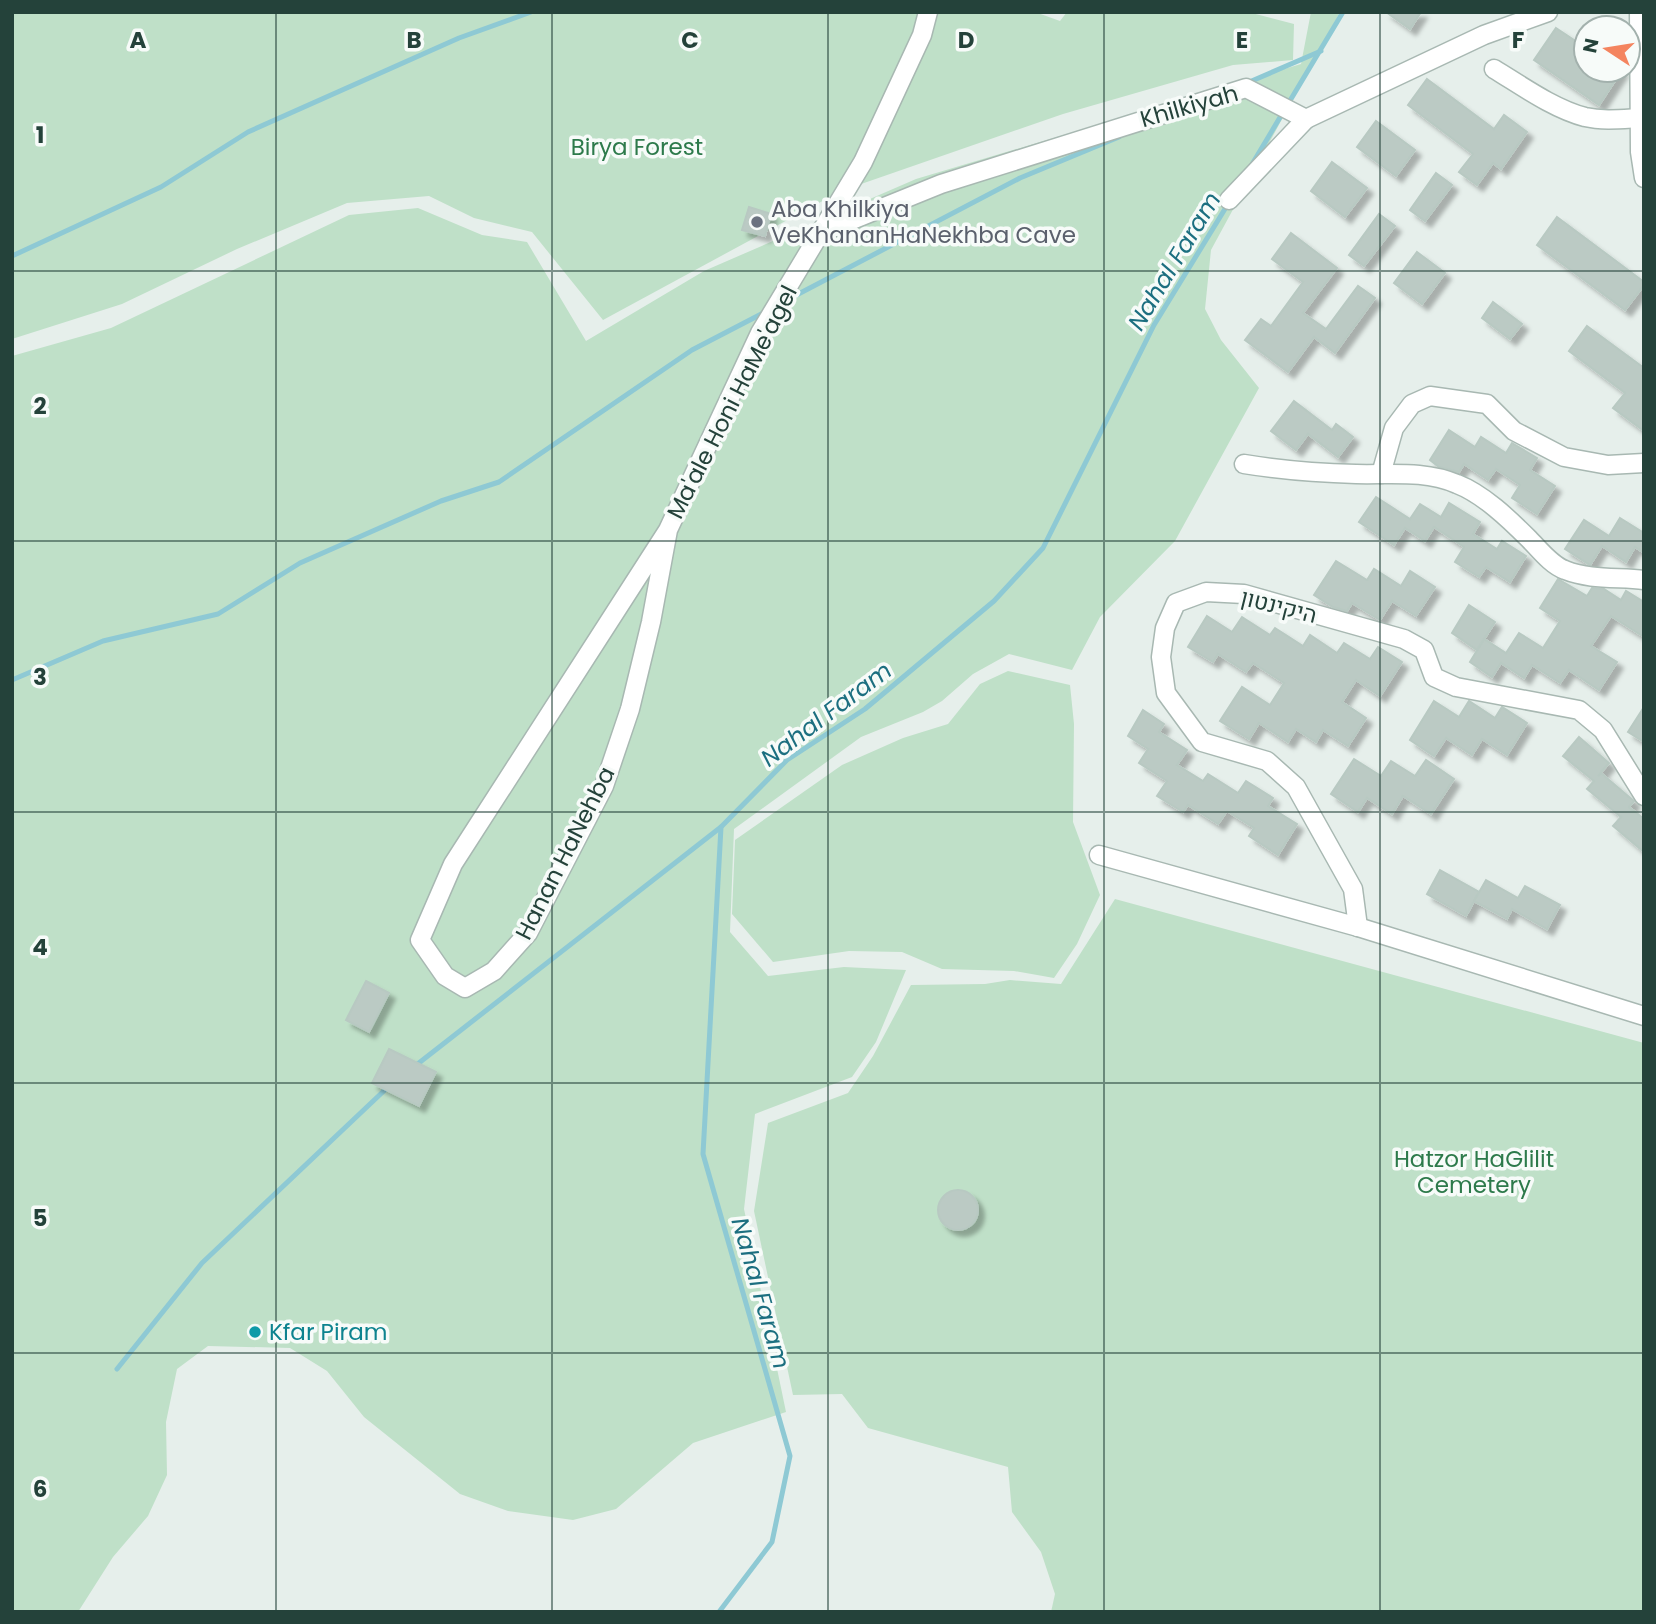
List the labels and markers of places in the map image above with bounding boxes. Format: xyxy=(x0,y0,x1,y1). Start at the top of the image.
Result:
place label: Aba Khilkiya VeKhananHaNekhba Cave xyxy=(771,193,1076,251)
marker: Aba Khilkiya VeKhananHaNekhba Cave xyxy=(749,214,765,230)
place label: Kfar Piram xyxy=(269,1316,387,1348)
marker: Kfar Piram xyxy=(247,1324,263,1340)

